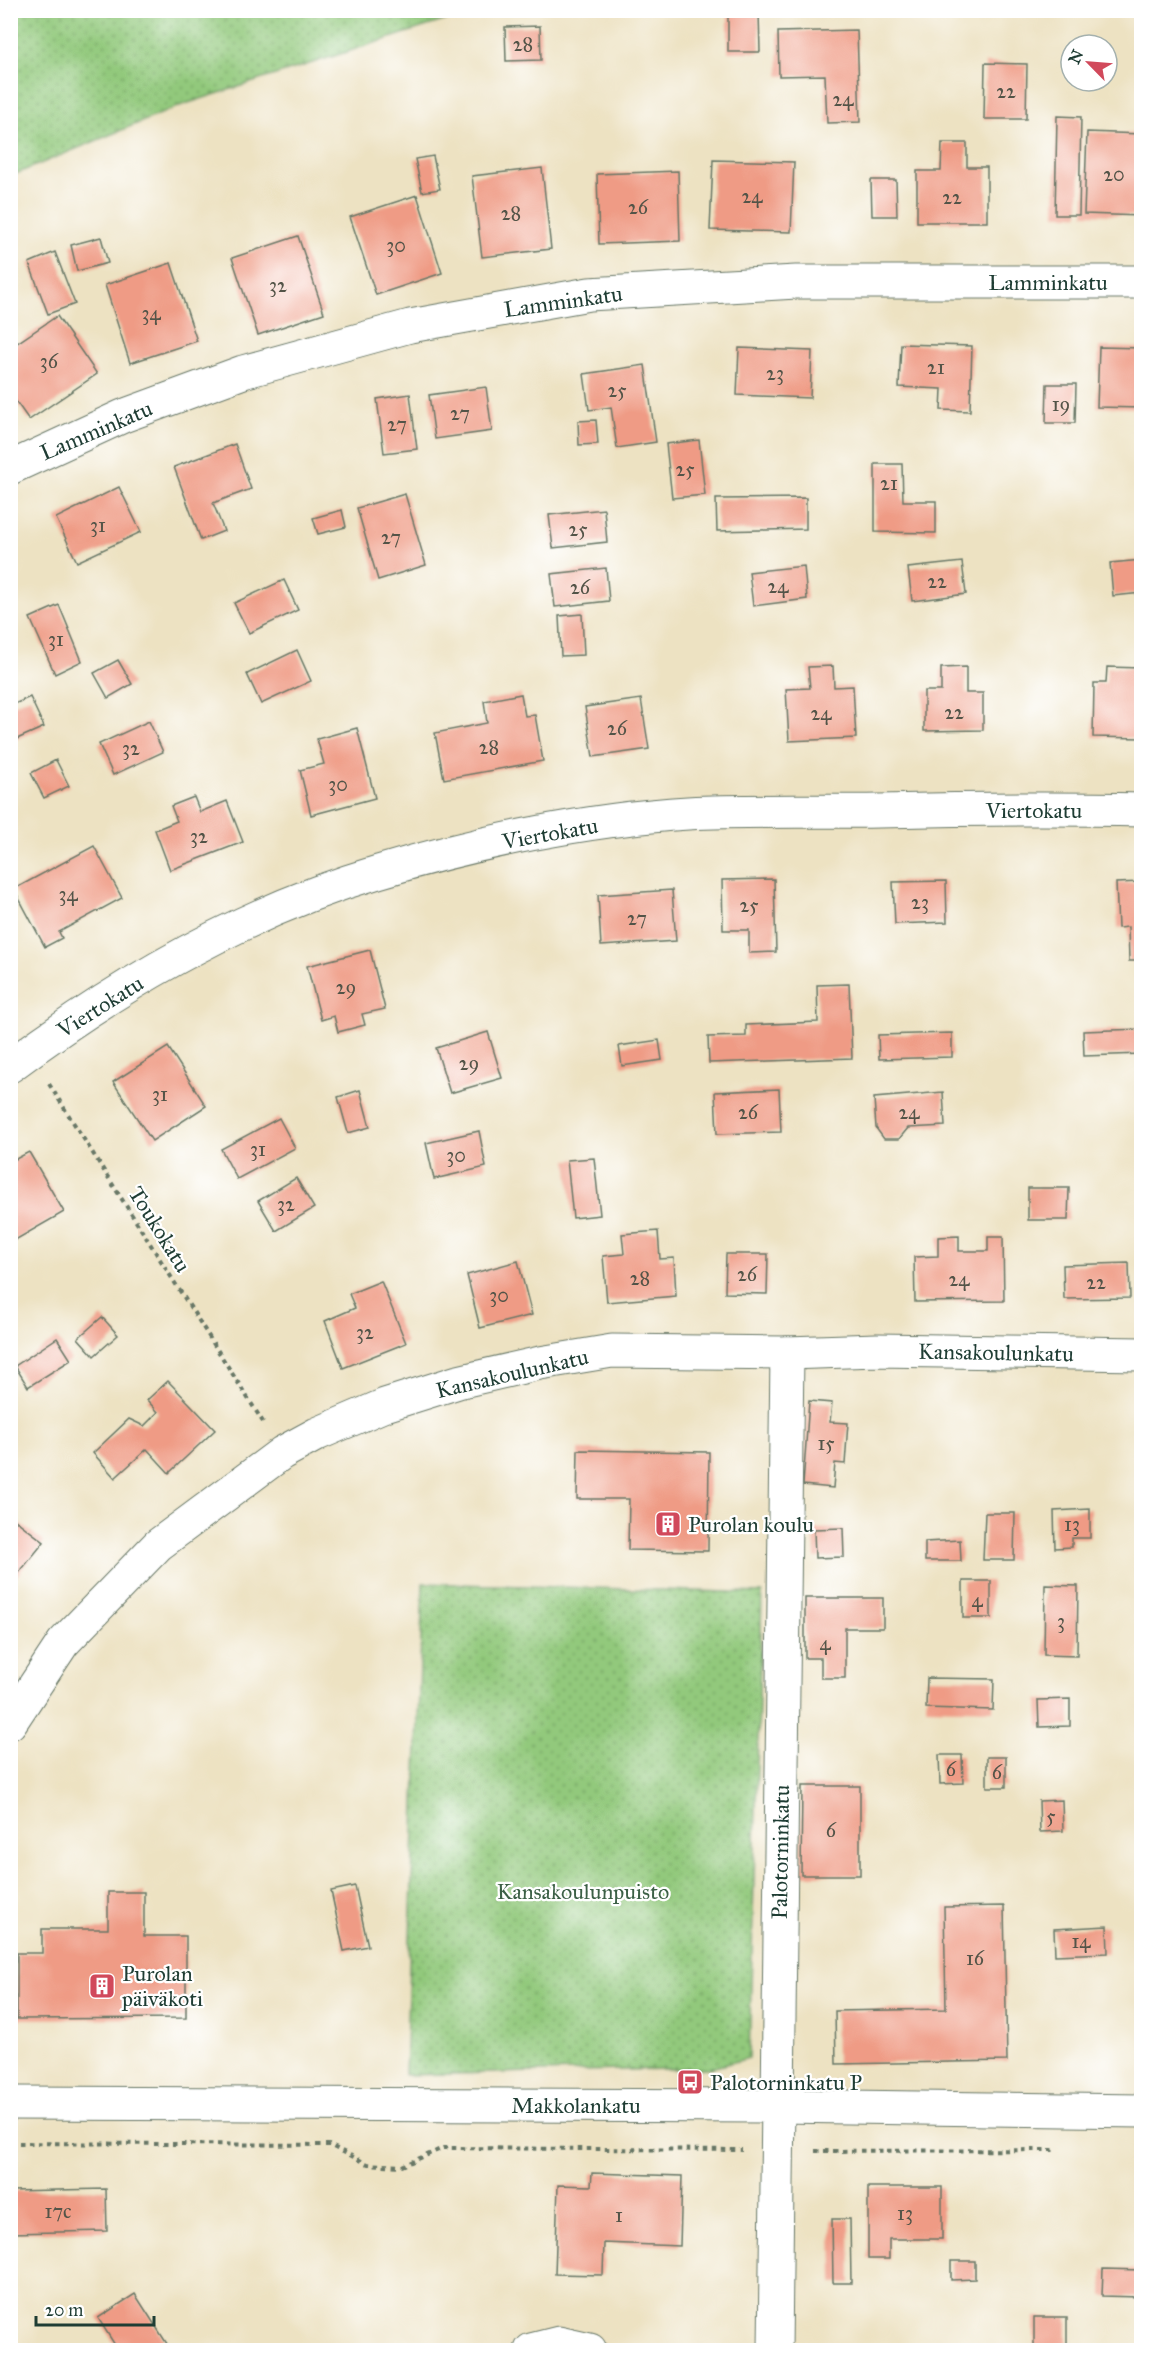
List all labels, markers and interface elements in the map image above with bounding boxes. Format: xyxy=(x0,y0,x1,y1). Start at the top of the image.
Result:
house number: 28 xyxy=(513,32,533,56)
north arrow xyxy=(1059,33,1119,93)
text: N xyxy=(1064,46,1088,67)
house number: 22 xyxy=(996,79,1016,103)
house number: 24 xyxy=(832,87,854,111)
house number: 20 xyxy=(1103,162,1125,186)
house number: 24 xyxy=(741,184,763,208)
house number: 22 xyxy=(942,185,962,209)
house number: 26 xyxy=(628,195,649,219)
house number: 28 xyxy=(501,201,521,225)
house number: 30 xyxy=(386,233,406,257)
street label: Lamminkatu xyxy=(988,269,1108,296)
house number: 32 xyxy=(269,273,287,297)
street label: Lamminkatu xyxy=(502,280,624,323)
house number: 34 xyxy=(141,301,161,325)
house number: 36 xyxy=(40,349,59,373)
house number: 21 xyxy=(927,355,945,379)
house number: 23 xyxy=(766,361,784,385)
house number: 25 xyxy=(607,378,627,402)
house number: 19 xyxy=(1052,392,1070,416)
street label: Lamminkatu xyxy=(36,395,157,466)
house number: 27 xyxy=(450,401,470,425)
house number: 27 xyxy=(387,412,407,436)
house number: 25 xyxy=(675,457,695,481)
house number: 21 xyxy=(880,471,898,495)
house number: 31 xyxy=(90,513,106,537)
house number: 25 xyxy=(568,517,588,541)
house number: 27 xyxy=(381,525,401,549)
house number: 22 xyxy=(927,569,947,593)
house number: 24 xyxy=(767,574,789,598)
house number: 26 xyxy=(570,575,591,599)
house number: 31 xyxy=(48,627,64,651)
house number: 22 xyxy=(944,700,964,724)
house number: 24 xyxy=(810,701,832,725)
house number: 26 xyxy=(607,716,628,740)
house number: 28 xyxy=(479,735,499,759)
house number: 32 xyxy=(122,736,140,760)
house number: 30 xyxy=(328,772,348,796)
street label: Viertokatu xyxy=(985,797,1083,824)
street label: Viertokatu xyxy=(499,812,600,855)
house number: 32 xyxy=(190,824,208,848)
house number: 34 xyxy=(58,882,78,906)
house number: 23 xyxy=(911,890,929,914)
house number: 25 xyxy=(739,893,759,917)
house number: 27 xyxy=(627,906,647,930)
street label: Viertokatu xyxy=(51,969,149,1044)
house number: 29 xyxy=(336,975,356,999)
house number: 29 xyxy=(459,1051,479,1075)
house number: 31 xyxy=(152,1082,168,1106)
house number: 26 xyxy=(738,1100,759,1124)
house number: 24 xyxy=(898,1100,920,1124)
house number: 31 xyxy=(250,1137,266,1161)
house number: 30 xyxy=(446,1143,466,1167)
street label: Toukokatu xyxy=(123,1181,197,1278)
house number: 32 xyxy=(277,1192,295,1216)
house number: 26 xyxy=(737,1262,758,1286)
house number: 28 xyxy=(630,1266,650,1290)
house number: 24 xyxy=(948,1267,970,1291)
house number: 22 xyxy=(1086,1270,1106,1294)
house number: 30 xyxy=(489,1283,509,1307)
house number: 32 xyxy=(356,1320,374,1344)
street label: Kansakoulunkatu xyxy=(918,1338,1074,1367)
street label: Kansakoulunkatu xyxy=(433,1343,591,1404)
house number: 15 xyxy=(817,1431,835,1455)
building icon: Purolan koulu xyxy=(653,1509,683,1539)
place label: Purolan koulu xyxy=(688,1511,814,1538)
house number: 13 xyxy=(1064,1512,1080,1536)
house number: 4 xyxy=(971,1588,983,1612)
house number: 3 xyxy=(1057,1609,1065,1633)
house number: 4 xyxy=(819,1631,831,1655)
house number: 6 xyxy=(946,1757,957,1781)
house number: 6 xyxy=(992,1760,1003,1784)
street label: Palotorninkatu xyxy=(766,1784,795,1920)
house number: 5 xyxy=(1046,1804,1056,1828)
house number: 6 xyxy=(826,1818,837,1842)
park label: Kansakoulunpuisto xyxy=(497,1878,669,1905)
house number: 14 xyxy=(1071,1929,1091,1953)
house number: 16 xyxy=(966,1946,985,1970)
place label: Purolan päiväkoti xyxy=(121,1960,203,2012)
building icon: Purolan päiväkoti xyxy=(87,1971,117,2001)
bus stop icon: Palotorninkatu P xyxy=(675,2067,705,2097)
place label: Palotorninkatu P xyxy=(710,2069,862,2096)
street label: Makkolankatu xyxy=(511,2092,641,2119)
house number: 17c xyxy=(44,2199,72,2223)
house number: 13 xyxy=(897,2201,913,2225)
house number: 1 xyxy=(615,2203,623,2227)
scale bar xyxy=(36,2289,154,2327)
text: 20 m xyxy=(45,2299,83,2321)

